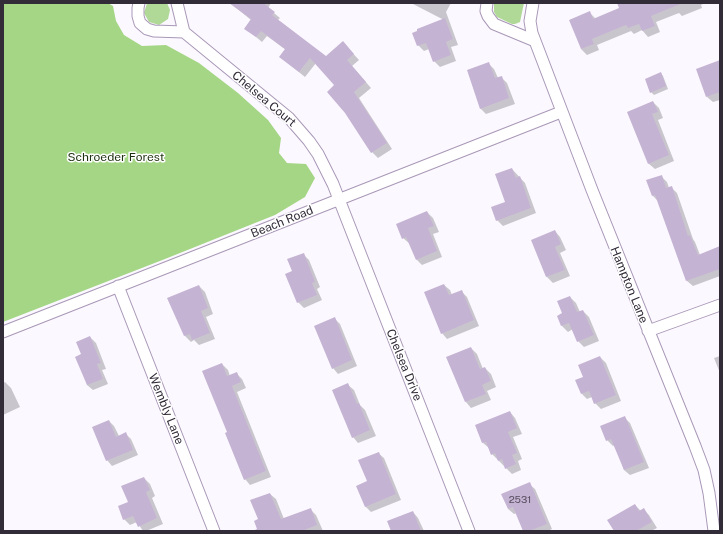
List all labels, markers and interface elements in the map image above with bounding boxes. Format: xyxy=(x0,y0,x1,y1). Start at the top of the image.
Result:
street label: Chelsea Court xyxy=(229,68,299,130)
park label: Schroeder Forest xyxy=(68,150,164,164)
street label: Beach Road xyxy=(249,203,315,241)
street label: Hampton Lane xyxy=(607,245,651,325)
street label: Chelsea Drive xyxy=(383,327,425,403)
street label: Wembly Lane xyxy=(145,372,187,446)
house number: 2531 xyxy=(509,494,531,506)

